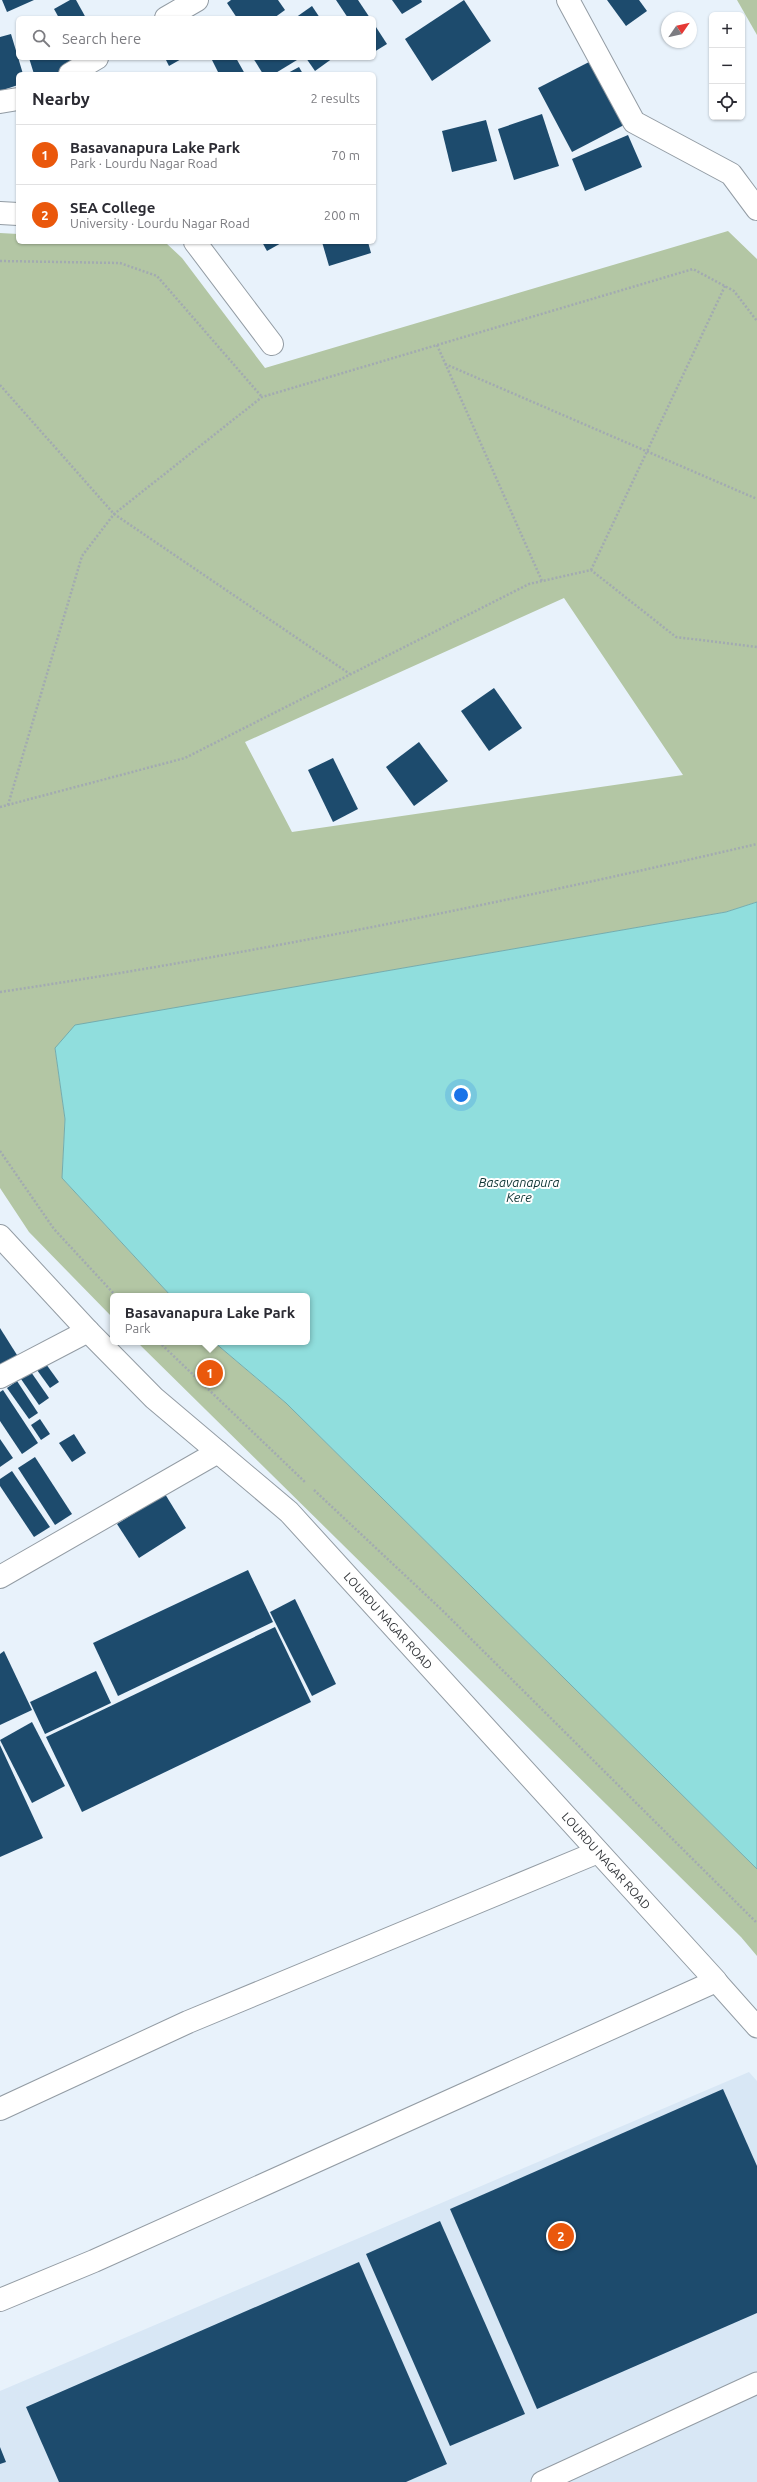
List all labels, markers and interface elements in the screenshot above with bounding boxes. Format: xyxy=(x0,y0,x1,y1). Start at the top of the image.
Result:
north arrow xyxy=(661,12,697,48)
map controls xyxy=(709,12,745,120)
button: + xyxy=(709,12,745,48)
search box xyxy=(16,16,376,60)
icon: search xyxy=(30,27,52,49)
text: Search here xyxy=(62,30,141,47)
button: − xyxy=(709,48,745,84)
button: locate xyxy=(709,84,745,120)
text: Nearby xyxy=(32,89,90,108)
text: 2 results xyxy=(310,91,360,105)
text: Basavanapura Lake Park xyxy=(70,139,240,156)
text: 1 xyxy=(41,148,49,162)
text: 70 m xyxy=(331,148,360,162)
text: Park · Lourdu Nagar Road xyxy=(70,156,218,170)
text: SEA College xyxy=(70,199,155,216)
text: 2 xyxy=(41,208,49,222)
text: 200 m xyxy=(324,208,360,222)
text: University · Lourdu Nagar Road xyxy=(70,216,250,230)
your location xyxy=(451,1085,471,1105)
water label: Basavanapura Kere xyxy=(479,1175,559,1204)
popup xyxy=(110,1293,310,1345)
text: Basavanapura Lake Park xyxy=(125,1304,295,1321)
text: Park xyxy=(125,1321,151,1335)
pin: 1 xyxy=(197,1358,223,1388)
street label: LOURDU NAGAR ROAD xyxy=(342,1570,435,1672)
street label: LOURDU NAGAR ROAD xyxy=(560,1810,653,1912)
pin: 2 xyxy=(548,2221,574,2251)

